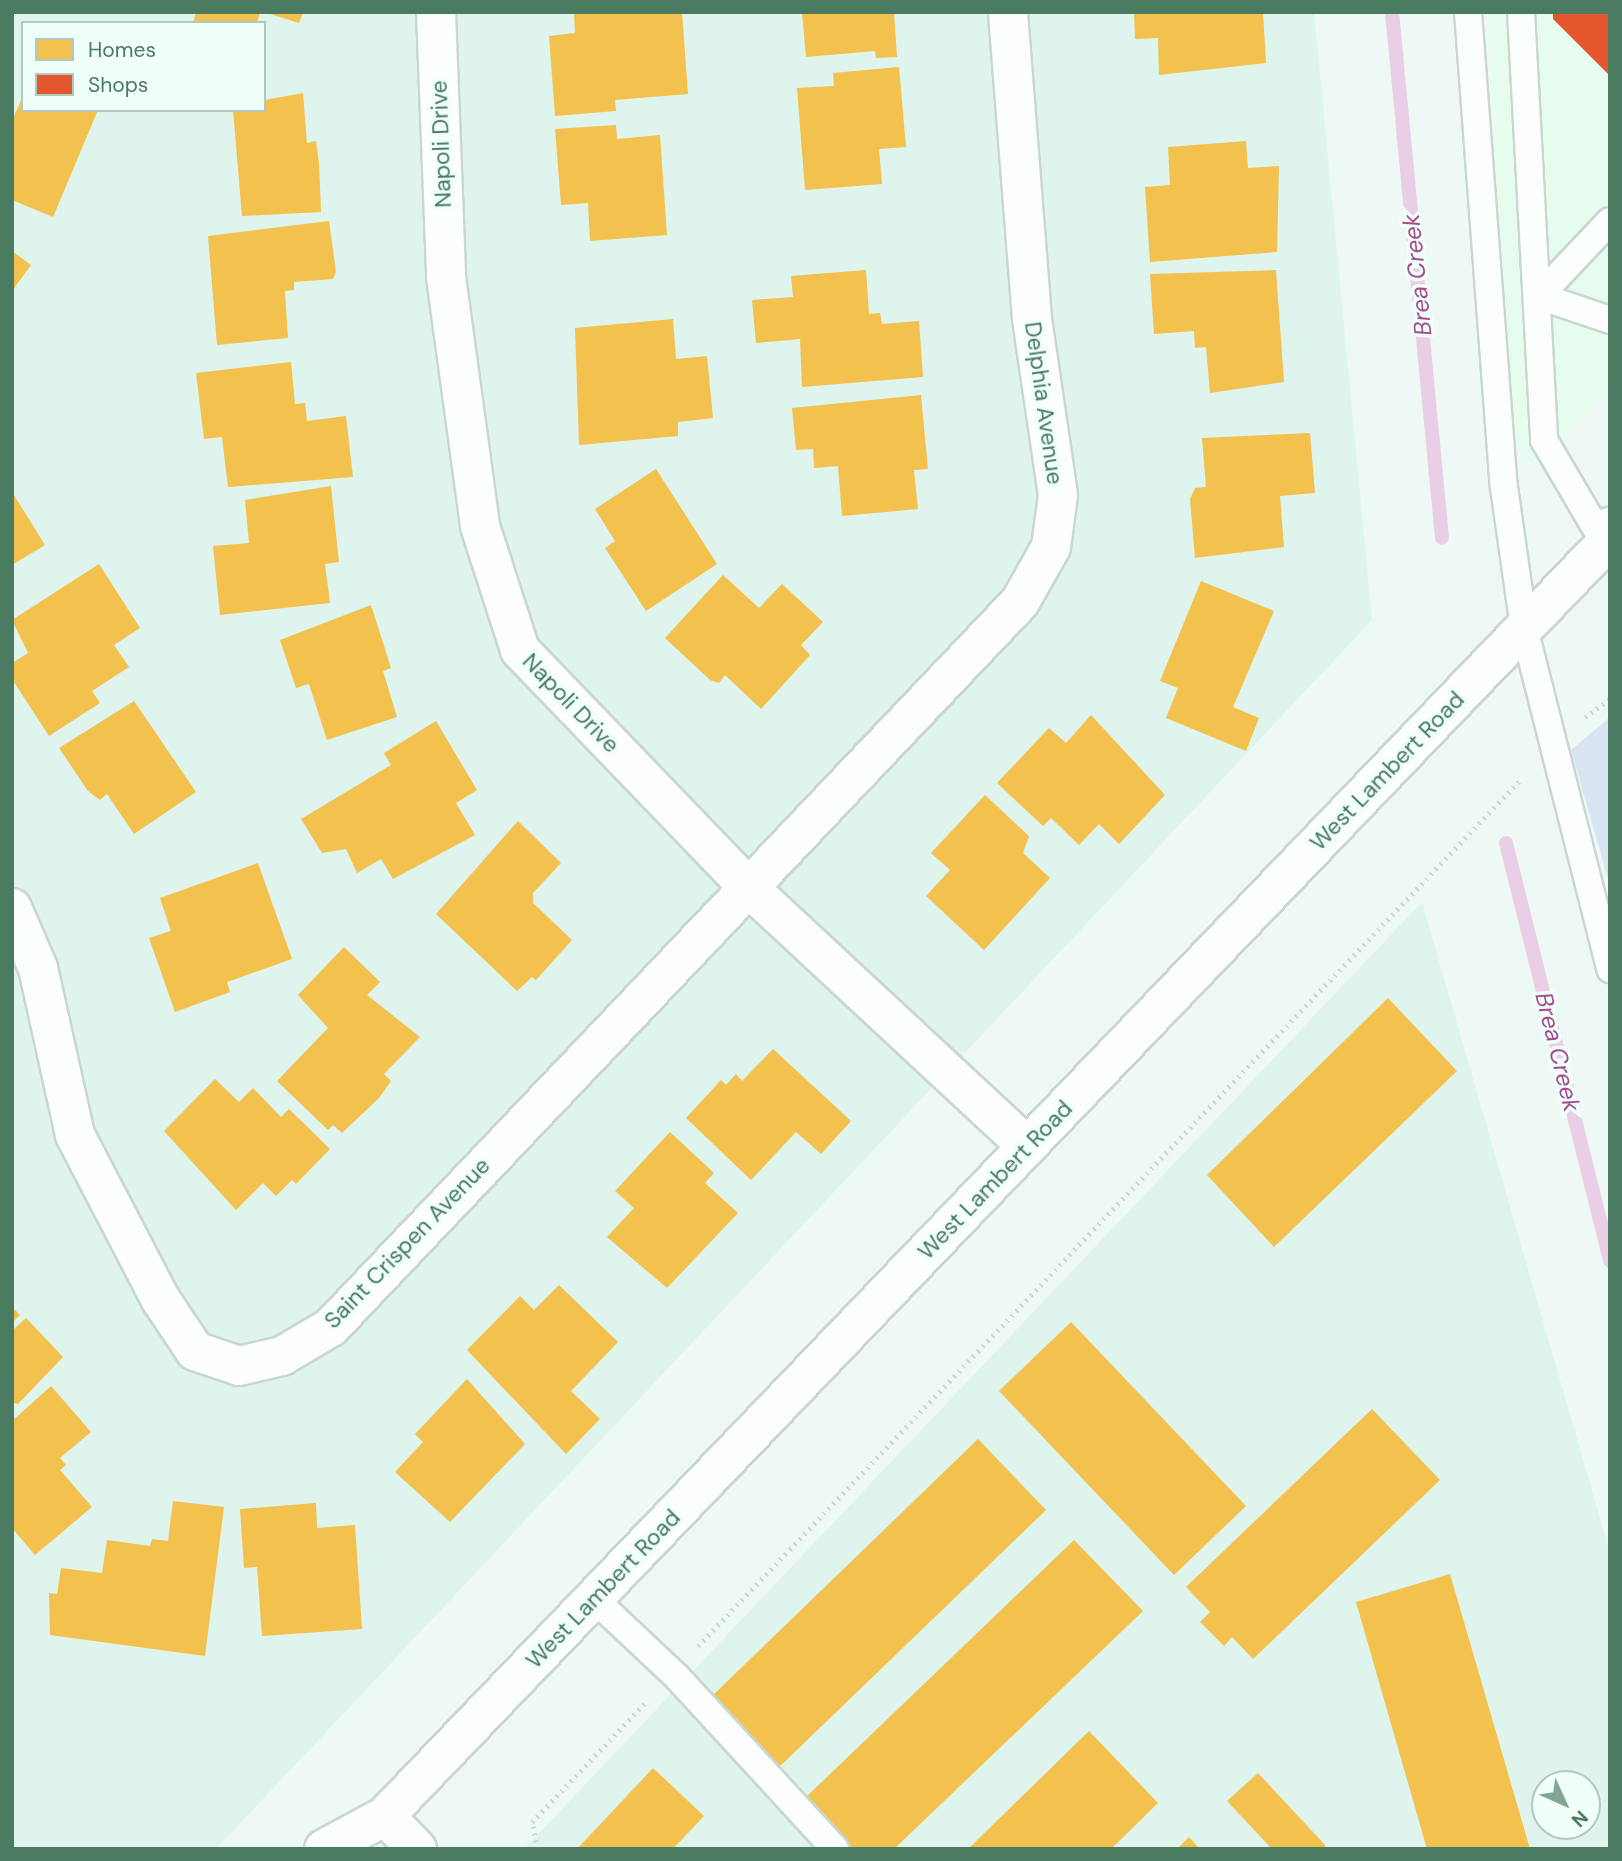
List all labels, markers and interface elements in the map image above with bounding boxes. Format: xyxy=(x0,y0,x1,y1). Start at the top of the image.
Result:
legend xyxy=(21,21,266,112)
text: Homes xyxy=(88,36,156,64)
text: Shops xyxy=(88,71,148,99)
street label: Napoli Drive xyxy=(425,80,457,208)
water label: Brea Creek xyxy=(1396,213,1438,337)
street label: Delphia Avenue xyxy=(1019,320,1069,486)
street label: Napoli Drive xyxy=(517,647,625,759)
street label: West Lambert Road xyxy=(1304,686,1470,856)
water label: Brea Creek xyxy=(1529,989,1587,1115)
street label: West Lambert Road xyxy=(912,1095,1078,1265)
street label: Saint Crispen Avenue xyxy=(318,1152,496,1334)
street label: West Lambert Road xyxy=(520,1504,686,1674)
north arrow xyxy=(1531,1770,1601,1840)
text: N xyxy=(1566,1805,1594,1833)

